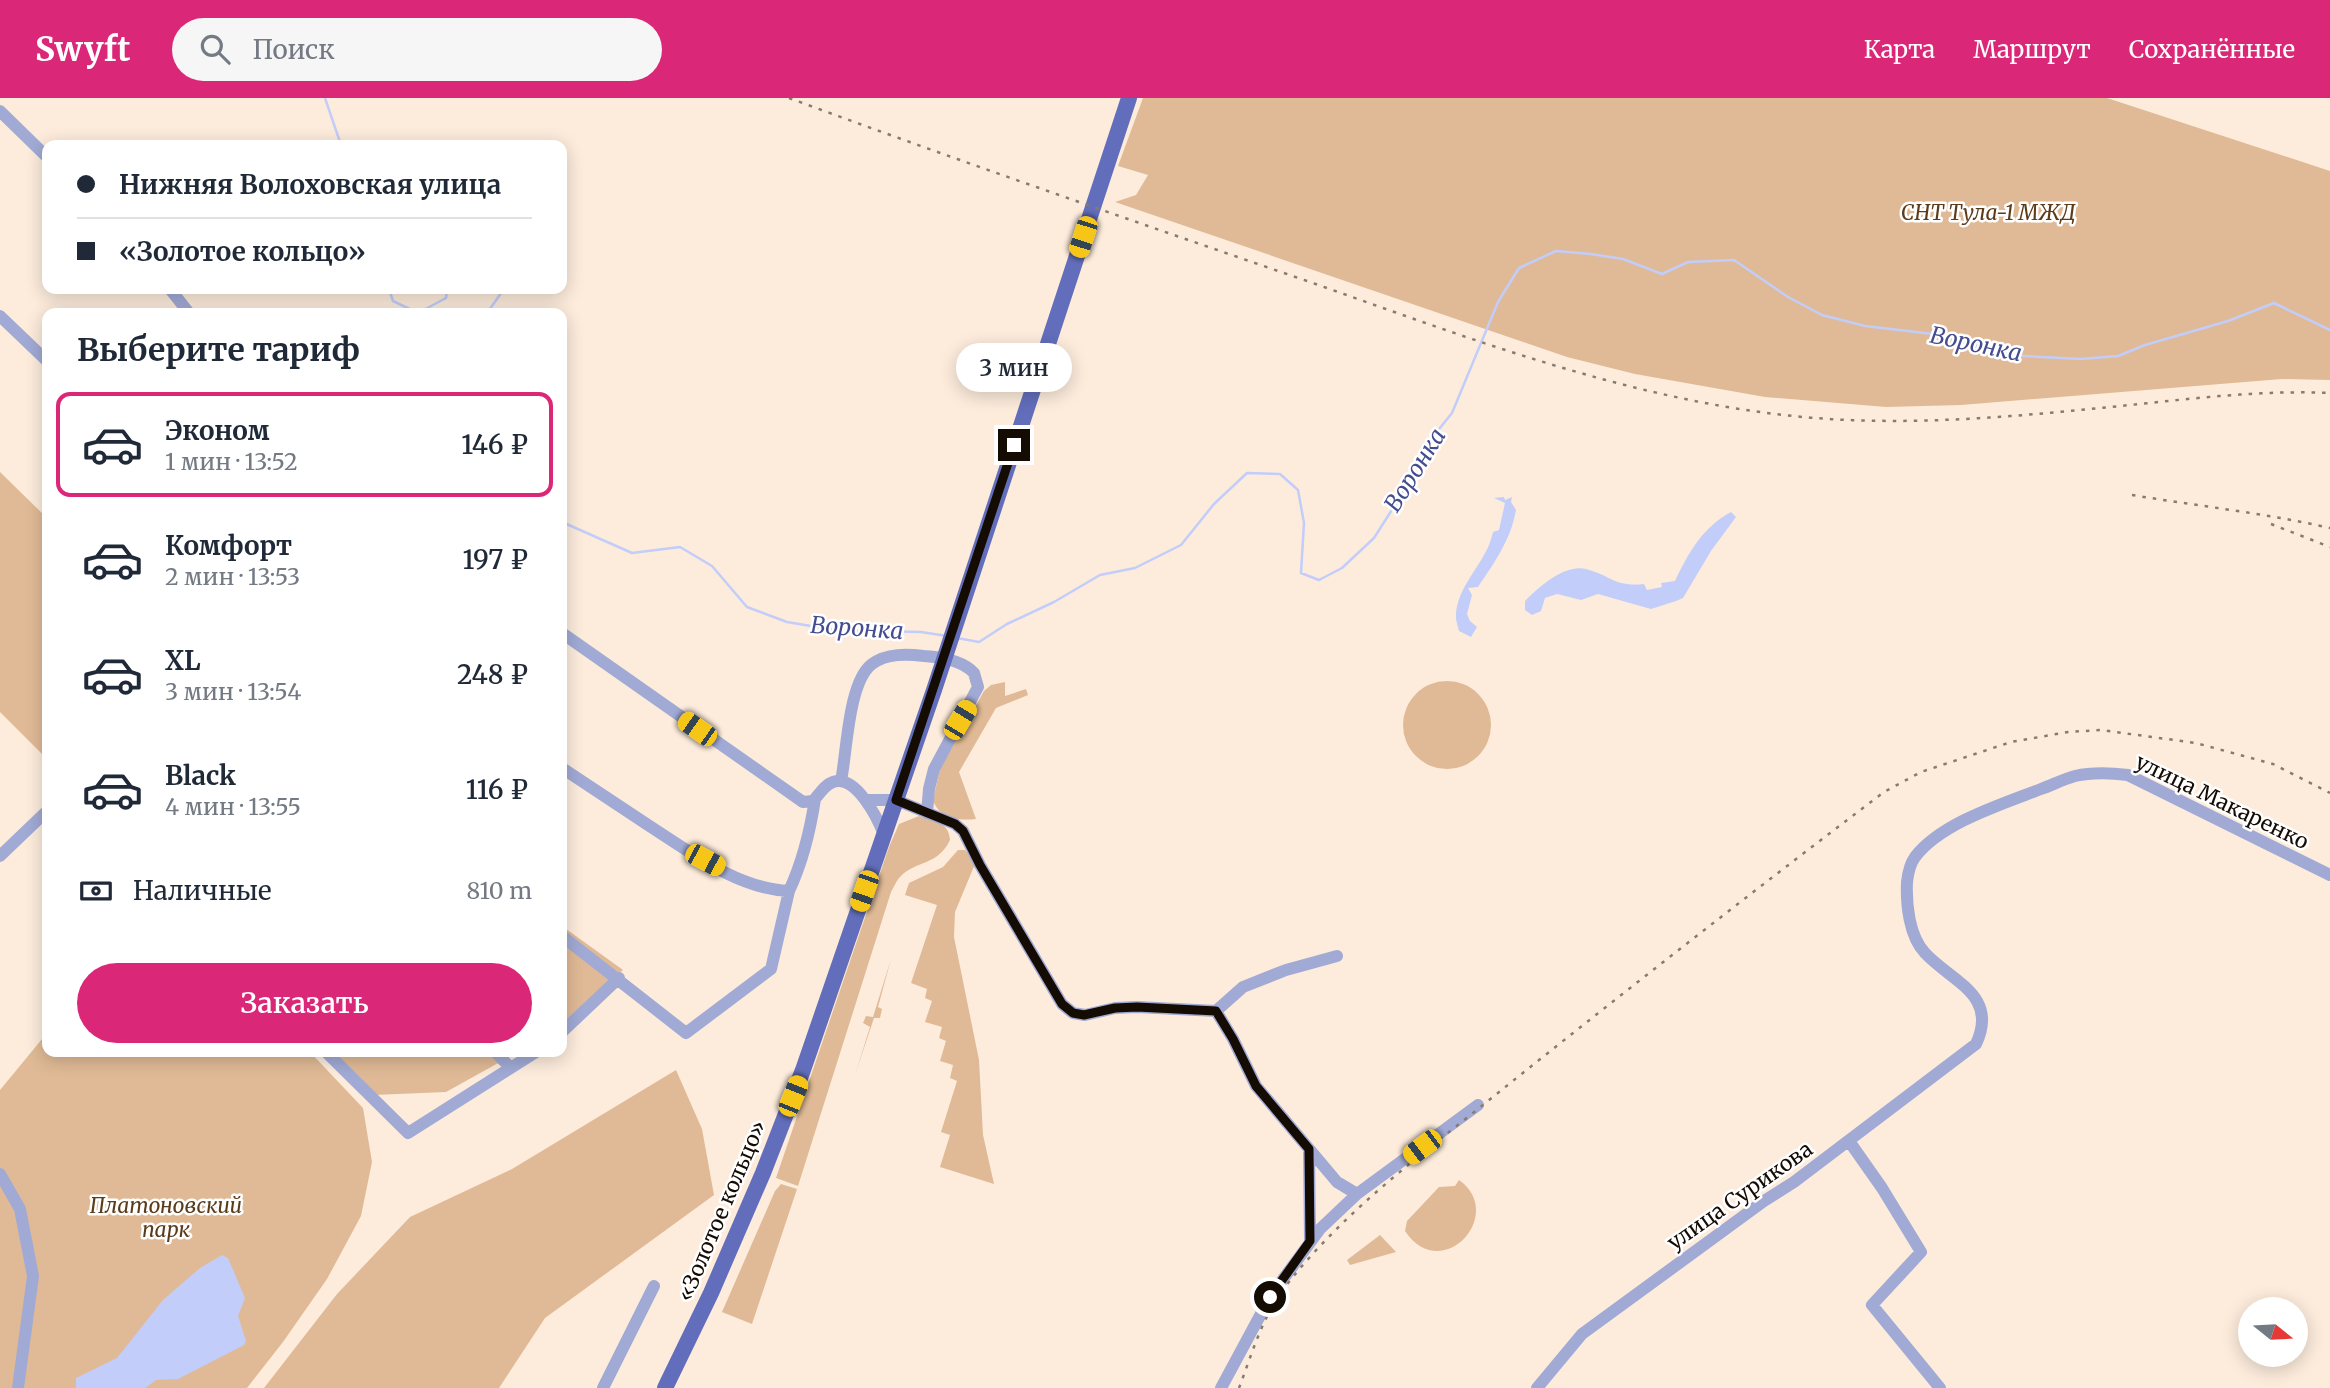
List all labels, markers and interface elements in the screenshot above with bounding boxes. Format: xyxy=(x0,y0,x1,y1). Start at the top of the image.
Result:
search box xyxy=(172,18,662,81)
text: Swyft xyxy=(35,29,130,70)
icon: search xyxy=(196,30,234,68)
text: Поиск xyxy=(252,33,335,66)
text: Карта xyxy=(1864,34,1935,65)
text: Маршрут xyxy=(1973,34,2091,65)
text: Сохранённые xyxy=(2129,34,2295,65)
text: Нижняя Волоховская улица xyxy=(119,168,501,201)
park label: СНТ Тула-1 МЖД xyxy=(1901,199,2077,226)
car xyxy=(1067,214,1100,260)
text: «Золотое кольцо» xyxy=(119,235,366,268)
water label: Воронка xyxy=(1928,320,2025,367)
text: Выберите тариф xyxy=(77,330,360,370)
callout: 3 мин xyxy=(956,344,1072,392)
text: 3 мин xyxy=(979,353,1049,382)
icon: car xyxy=(81,413,144,476)
text: Эконом xyxy=(165,414,270,447)
water label: Воронка xyxy=(1378,423,1452,517)
text: 146 ₽ xyxy=(461,428,528,461)
route end xyxy=(998,429,1030,461)
text: 1 мин · 13:52 xyxy=(165,447,298,476)
icon: car xyxy=(81,528,144,591)
text: Комфорт xyxy=(165,529,292,562)
text: 197 ₽ xyxy=(462,543,528,576)
text: 2 мин · 13:53 xyxy=(165,562,300,591)
water label: Воронка xyxy=(810,610,905,645)
icon: car xyxy=(81,643,144,706)
text: XL xyxy=(165,644,201,677)
text: 248 ₽ xyxy=(457,658,528,691)
text: 3 мин · 13:54 xyxy=(165,677,301,706)
car xyxy=(941,697,980,743)
car xyxy=(674,708,721,750)
street label: улица Макаренко xyxy=(2131,748,2313,855)
icon: car xyxy=(81,758,144,821)
text: Black xyxy=(165,759,236,792)
text: 116 ₽ xyxy=(466,773,528,806)
text: 4 мин · 13:55 xyxy=(165,792,301,821)
car xyxy=(682,841,729,879)
car xyxy=(848,868,881,914)
icon: cash xyxy=(77,872,115,910)
text: Наличные xyxy=(133,874,271,907)
text: 810 m xyxy=(466,876,532,905)
button: Заказать xyxy=(77,963,532,1043)
car xyxy=(776,1073,811,1119)
street label: «Золотое кольцо» xyxy=(671,1116,772,1305)
car xyxy=(1399,1126,1446,1168)
street label: улица Сурикова xyxy=(1662,1135,1818,1256)
park label: Платоновский парк xyxy=(90,1192,242,1243)
route start xyxy=(1254,1281,1286,1313)
north arrow xyxy=(2238,1297,2308,1367)
map controls xyxy=(2238,1297,2308,1367)

